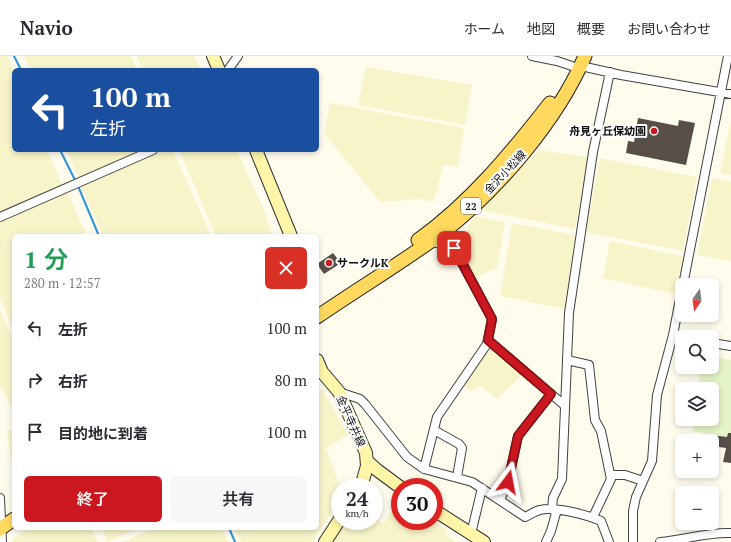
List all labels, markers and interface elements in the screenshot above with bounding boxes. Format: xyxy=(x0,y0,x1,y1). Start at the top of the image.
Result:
text: Navio xyxy=(20,15,73,40)
text: ホーム xyxy=(463,19,505,38)
text: 地図 xyxy=(527,19,555,38)
text: 概要 xyxy=(577,19,605,38)
text: お問い合わせ xyxy=(627,19,711,38)
text: 100 m xyxy=(90,78,171,115)
icon: left xyxy=(24,84,76,136)
text: 左折 xyxy=(90,116,126,140)
place label: 舟見ヶ丘保幼園 xyxy=(569,124,646,138)
marker: 舟見ヶ丘保幼園 xyxy=(649,126,659,136)
street label: 金沢小松線 xyxy=(481,147,529,197)
road number: 22 xyxy=(461,198,481,214)
pin xyxy=(437,231,471,265)
icon: arrive xyxy=(443,237,465,259)
text: 1 分 xyxy=(24,243,68,275)
button: close xyxy=(265,247,307,289)
place label: サークルK xyxy=(337,256,389,270)
marker: サークルK xyxy=(324,258,334,268)
text: 280 m · 12:57 xyxy=(24,274,101,292)
north arrow xyxy=(675,278,719,322)
map controls xyxy=(675,278,719,530)
icon: left xyxy=(24,317,46,339)
text: 100 m xyxy=(266,318,307,338)
text: 左折 xyxy=(58,319,88,339)
button: search xyxy=(675,330,719,374)
icon: right xyxy=(24,369,46,391)
text: 80 m xyxy=(274,370,307,390)
text: 右折 xyxy=(58,371,88,391)
button: layers xyxy=(675,382,719,426)
street label: 金平寺井線 xyxy=(333,393,369,449)
icon: arrive xyxy=(24,421,46,443)
text: 100 m xyxy=(266,422,307,442)
text: 目的地に到着 xyxy=(58,423,148,443)
button: + xyxy=(675,434,719,478)
position arrow xyxy=(487,461,529,503)
button: 終了 xyxy=(24,476,162,522)
button: 共有 xyxy=(170,476,307,522)
speed limit sign: 30 xyxy=(391,478,443,530)
text: 24 xyxy=(346,485,368,512)
button: − xyxy=(675,486,719,530)
text: km/h xyxy=(345,507,369,520)

